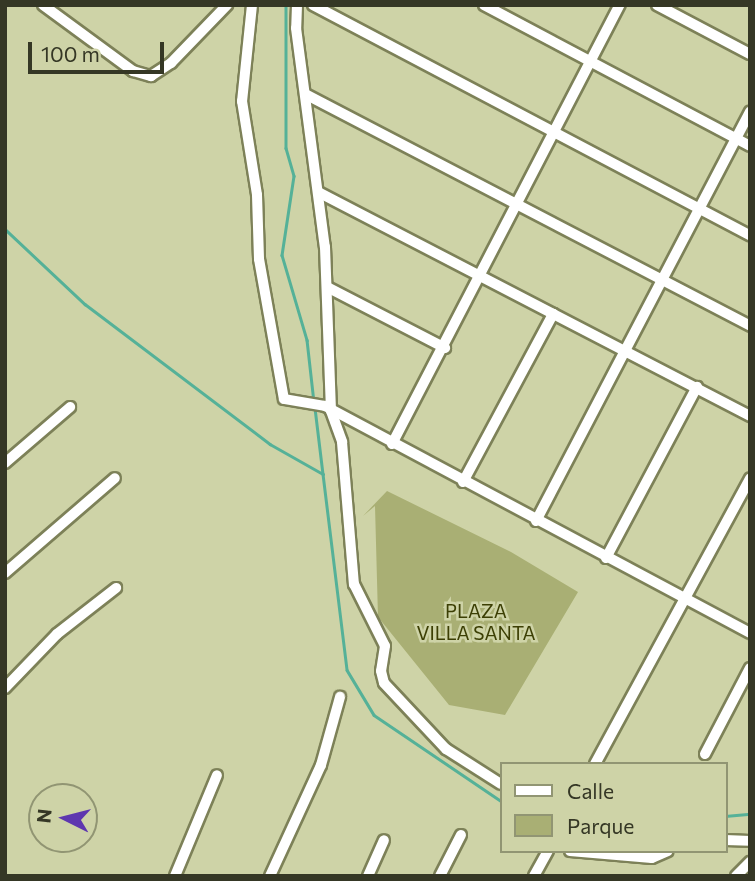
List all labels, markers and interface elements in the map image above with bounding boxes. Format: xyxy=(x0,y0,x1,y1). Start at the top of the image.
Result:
scale bar xyxy=(32,28,168,72)
text: 100 m xyxy=(41,41,100,66)
park label: PLAZA VILLA SANTA xyxy=(416,600,536,644)
legend xyxy=(500,762,727,853)
text: Calle xyxy=(567,778,614,803)
north arrow xyxy=(28,783,98,853)
text: N xyxy=(31,808,56,824)
text: Parque xyxy=(567,813,634,838)

